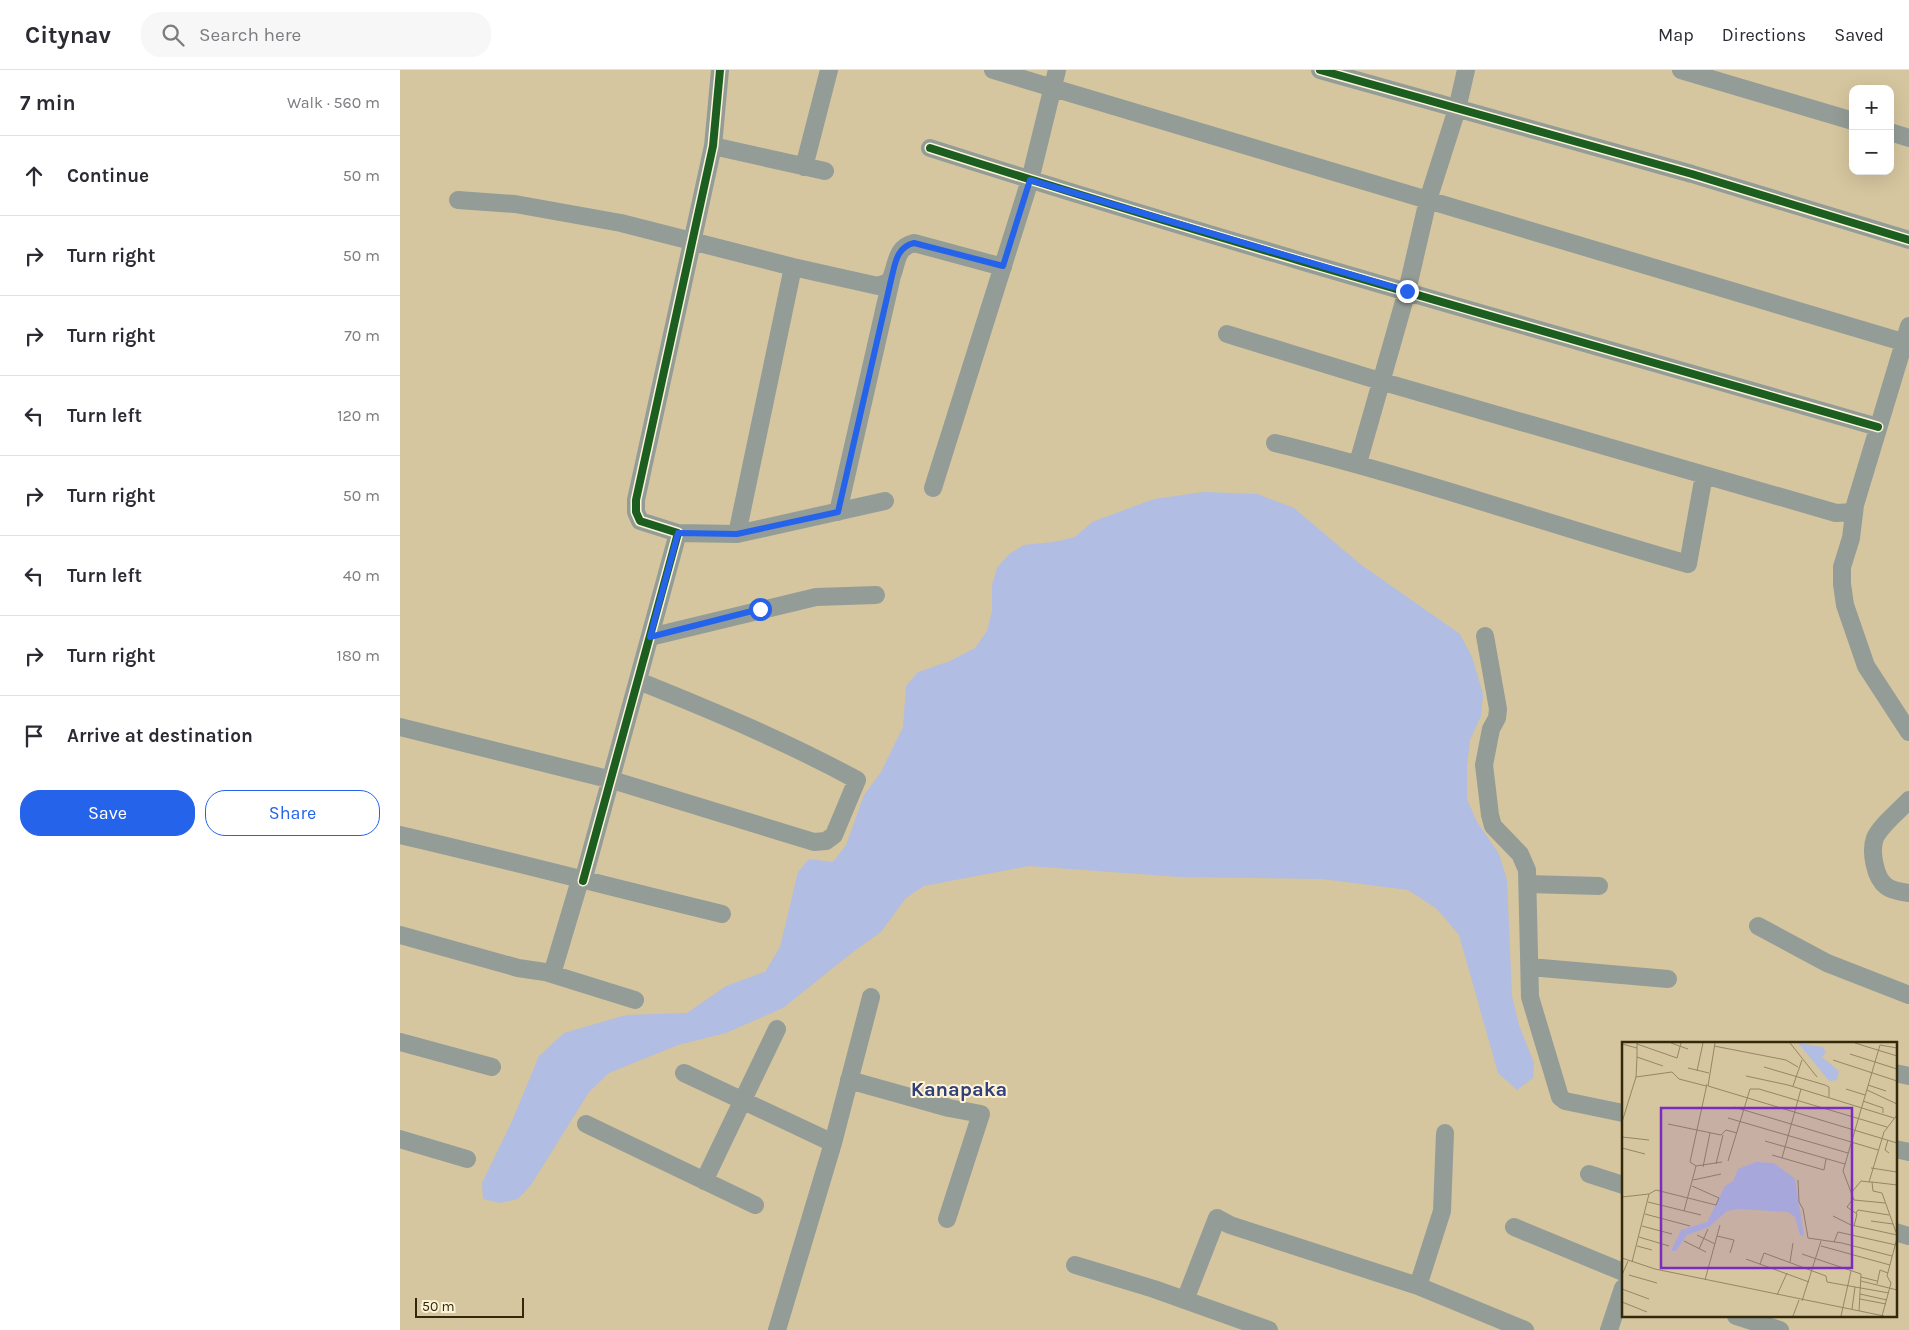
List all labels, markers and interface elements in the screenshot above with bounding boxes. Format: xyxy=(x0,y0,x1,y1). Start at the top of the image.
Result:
search box xyxy=(141,12,491,57)
text: Citynav xyxy=(25,21,111,49)
icon: search xyxy=(159,21,187,49)
text: Search here xyxy=(199,24,301,46)
text: Map xyxy=(1658,24,1694,46)
text: Directions xyxy=(1722,24,1806,46)
text: Saved xyxy=(1834,24,1884,46)
map controls xyxy=(1849,85,1894,175)
button: + xyxy=(1849,85,1894,130)
text: 7 min xyxy=(20,91,76,115)
text: Walk · 560 m xyxy=(287,93,380,112)
button: − xyxy=(1849,130,1894,175)
icon: ahead xyxy=(20,162,48,190)
text: Continue xyxy=(67,165,149,187)
text: 50 m xyxy=(343,166,380,185)
icon: right xyxy=(20,242,48,270)
text: Turn right xyxy=(67,245,156,267)
text: 50 m xyxy=(343,246,380,265)
route end xyxy=(1396,280,1419,303)
icon: right xyxy=(20,322,48,350)
text: Turn right xyxy=(67,325,156,347)
text: 70 m xyxy=(344,326,380,345)
icon: left xyxy=(20,402,48,430)
text: Turn left xyxy=(67,405,142,427)
text: 120 m xyxy=(337,406,380,425)
icon: right xyxy=(20,482,48,510)
text: Turn right xyxy=(67,485,156,507)
text: 50 m xyxy=(343,486,380,505)
icon: left xyxy=(20,562,48,590)
text: Turn left xyxy=(67,565,142,587)
text: 40 m xyxy=(343,566,380,585)
route start xyxy=(749,598,772,621)
icon: right xyxy=(20,642,48,670)
text: Turn right xyxy=(67,645,156,667)
text: 180 m xyxy=(337,646,380,665)
icon: arrive xyxy=(20,722,48,750)
text: Arrive at destination xyxy=(67,725,253,747)
button: Save xyxy=(20,790,195,836)
button: Share xyxy=(205,790,380,836)
inset map xyxy=(1622,1042,1896,1318)
district label: Kanapaka xyxy=(911,1078,1007,1101)
scale bar xyxy=(415,1295,524,1318)
text: 50 m xyxy=(422,1298,455,1315)

